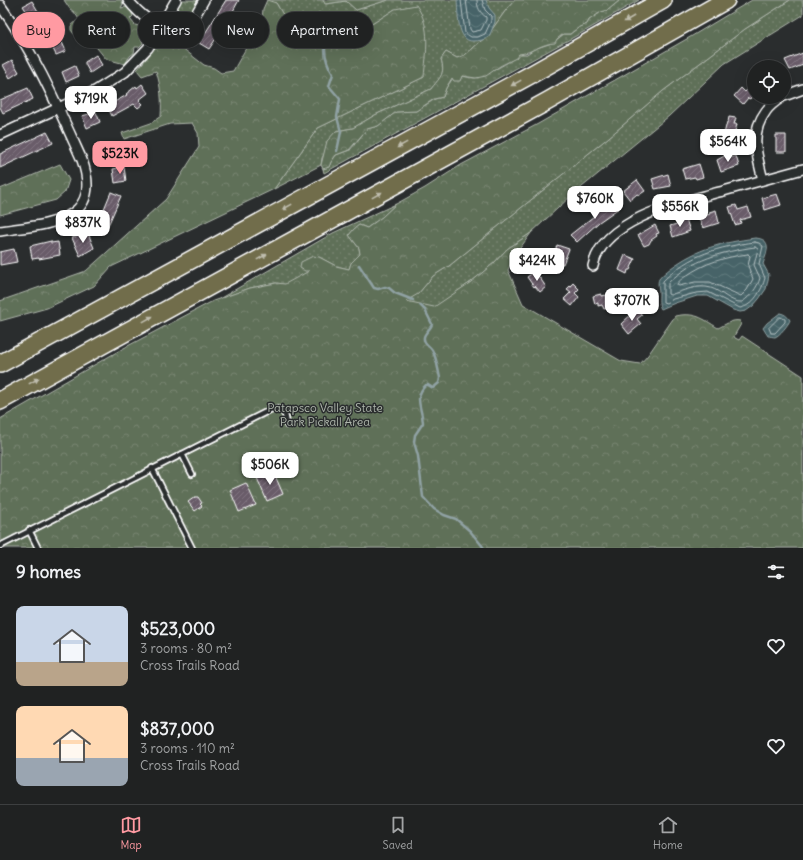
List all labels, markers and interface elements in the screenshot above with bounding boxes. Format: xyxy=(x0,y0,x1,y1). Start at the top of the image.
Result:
chip: Buy xyxy=(12,12,65,48)
chip: Rent xyxy=(73,12,130,48)
chip: Filters xyxy=(138,12,204,48)
chip: New xyxy=(212,12,269,48)
chip: Apartment xyxy=(277,12,373,48)
one-way arrow xyxy=(623,16,635,23)
map controls xyxy=(747,60,791,104)
button: locate xyxy=(747,60,791,104)
one-way arrow xyxy=(510,80,522,86)
pin: $719K xyxy=(63,86,119,120)
text: $719K xyxy=(74,90,108,107)
pin: $564K xyxy=(700,129,756,163)
text: $564K xyxy=(709,133,747,150)
pin: $523K xyxy=(92,141,148,175)
one-way arrow xyxy=(396,142,407,148)
text: $523K xyxy=(101,145,139,162)
pin: $760K xyxy=(567,186,623,220)
text: $760K xyxy=(576,190,614,207)
one-way arrow xyxy=(371,192,382,198)
pin: $556K xyxy=(652,194,708,228)
text: $556K xyxy=(661,198,699,215)
one-way arrow xyxy=(282,204,293,211)
pin: $837K xyxy=(55,210,111,244)
text: $837K xyxy=(65,214,101,231)
pin: $424K xyxy=(509,248,565,282)
text: $424K xyxy=(518,252,556,269)
one-way arrow xyxy=(257,254,268,260)
pin: $707K xyxy=(604,288,660,322)
text: $707K xyxy=(614,292,650,309)
one-way arrow xyxy=(142,316,154,323)
one-way arrow xyxy=(28,378,40,385)
park label: Patapsco Valley State Park Pickall Area xyxy=(267,400,383,429)
pin: $506K xyxy=(242,452,298,486)
text: $506K xyxy=(251,456,289,473)
text: 9 homes xyxy=(16,561,81,583)
icon: filters xyxy=(765,561,787,583)
text: $523,000 xyxy=(140,618,215,640)
icon: home xyxy=(48,622,96,670)
icon: heart xyxy=(765,635,787,657)
text: 3 rooms · 80 m² xyxy=(140,640,232,657)
text: Cross Trails Road xyxy=(140,657,240,674)
text: $837,000 xyxy=(140,718,214,740)
icon: home xyxy=(48,722,96,770)
icon: heart xyxy=(765,735,787,757)
text: 3 rooms · 110 m² xyxy=(140,740,235,757)
text: Cross Trails Road xyxy=(140,757,240,774)
tab: Map xyxy=(120,814,142,852)
tab: Saved xyxy=(383,814,413,852)
tab: Home xyxy=(653,814,683,852)

